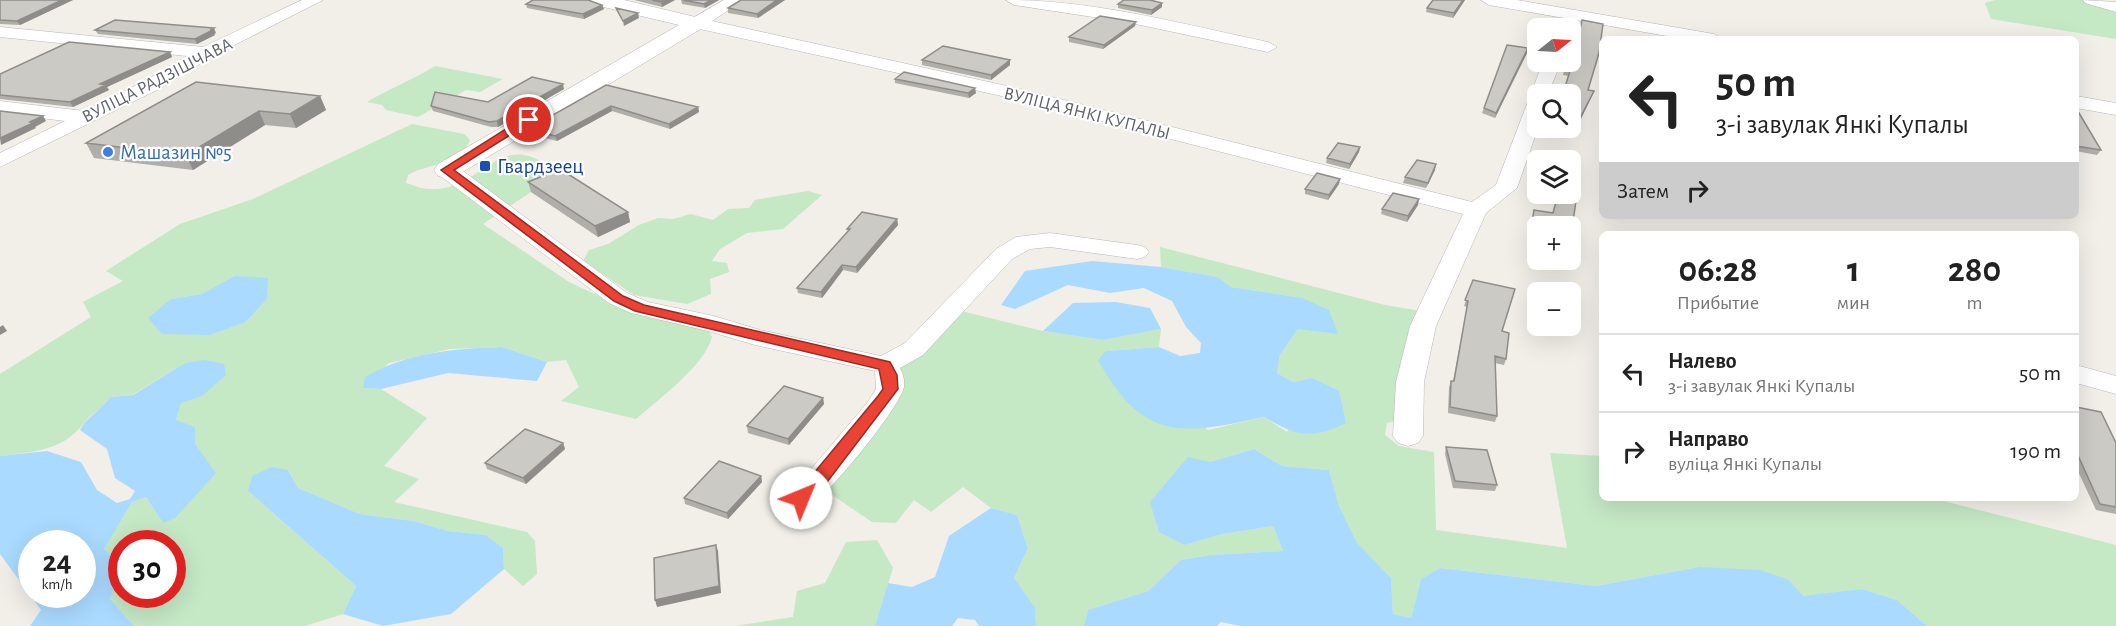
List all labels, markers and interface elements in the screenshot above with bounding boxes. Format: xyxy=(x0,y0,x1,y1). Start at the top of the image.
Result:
north arrow xyxy=(1527,18,1581,72)
map controls xyxy=(1527,18,1581,336)
street label: ВУЛІЦА РАДЗІШЧАВА xyxy=(79,35,236,127)
icon: left xyxy=(1617,60,1695,138)
text: 50 m xyxy=(1716,62,1796,104)
button: search xyxy=(1527,84,1581,138)
street label: ВУЛІЦА ЯНКІ КУПАЛЫ xyxy=(1002,85,1172,143)
pin xyxy=(503,94,554,145)
icon: arrive xyxy=(512,103,545,136)
text: 3-і завулак Янкі Купалы xyxy=(1716,111,1969,138)
place label: Машазин №5 xyxy=(120,142,232,163)
marker: Машазин №5 xyxy=(101,145,115,159)
button: layers xyxy=(1527,150,1581,204)
place label: Гвардзеец xyxy=(497,156,584,177)
marker: Гвардзеец xyxy=(478,159,492,173)
icon: right xyxy=(1681,174,1714,207)
text: Затем xyxy=(1617,180,1669,202)
button: + xyxy=(1527,216,1581,270)
text: 06:28 xyxy=(1678,252,1757,288)
text: 1 xyxy=(1847,252,1860,288)
text: 280 xyxy=(1948,252,2001,288)
button: − xyxy=(1527,282,1581,336)
text: Прибытие xyxy=(1677,293,1759,313)
text: мин xyxy=(1837,293,1870,313)
text: m xyxy=(1967,293,1983,313)
text: Налево xyxy=(1668,350,1737,372)
icon: left xyxy=(1617,357,1650,390)
text: 50 m xyxy=(2019,362,2061,384)
text: 3-і завулак Янкі Купалы xyxy=(1668,376,1855,396)
text: Направо xyxy=(1668,428,1749,450)
icon: right xyxy=(1617,435,1650,468)
text: 190 m xyxy=(2010,440,2061,462)
text: вуліца Янкі Купалы xyxy=(1668,454,1822,474)
position arrow xyxy=(769,466,833,530)
speed limit sign: 30 xyxy=(108,530,186,608)
text: 24 xyxy=(42,547,72,577)
text: km/h xyxy=(42,577,72,592)

